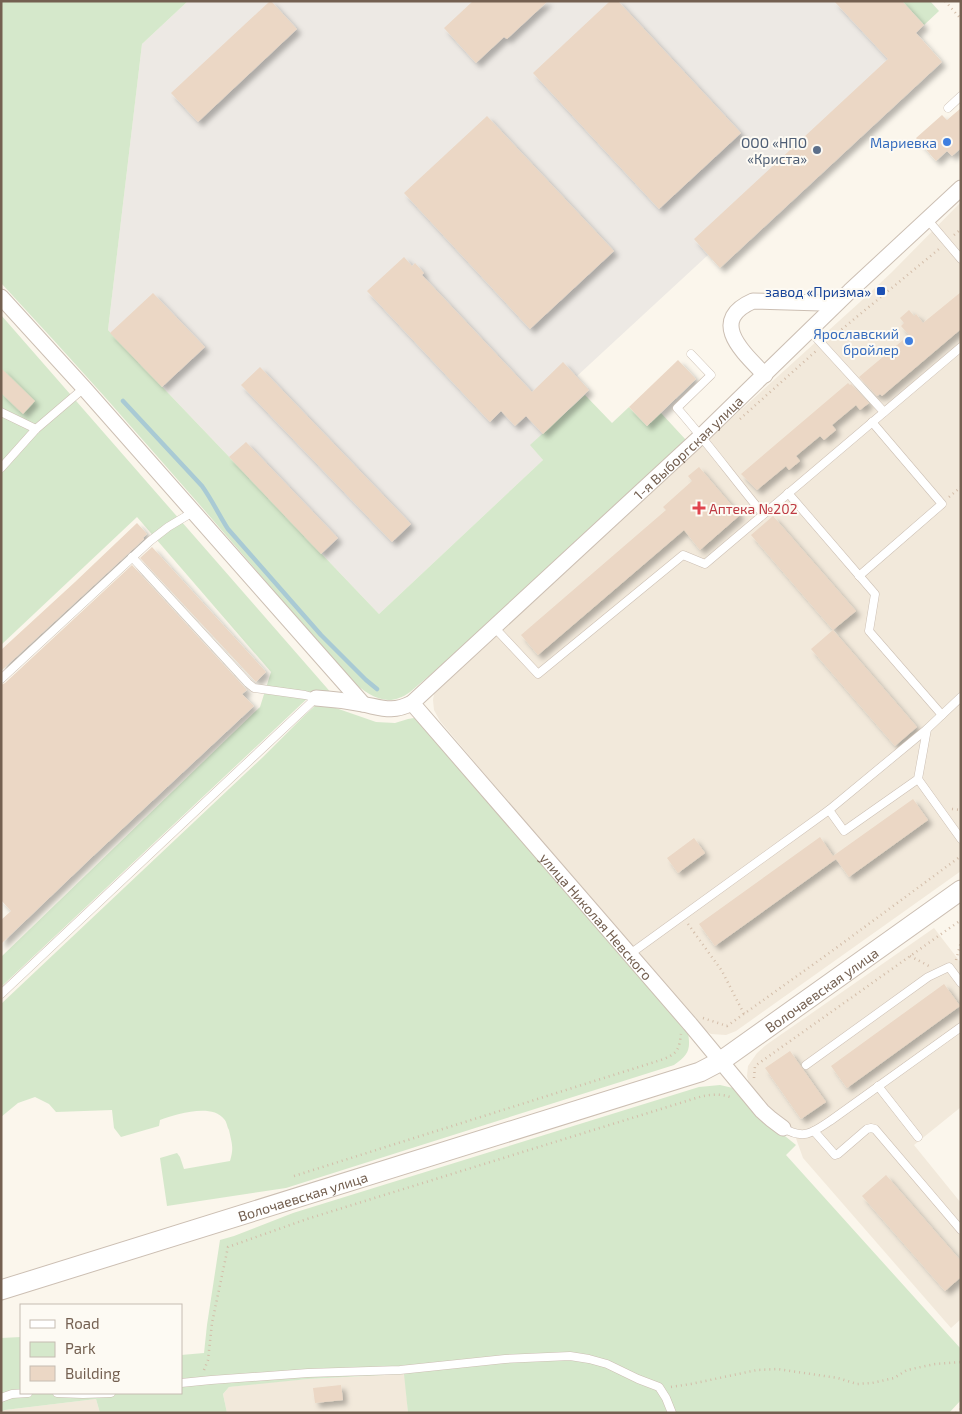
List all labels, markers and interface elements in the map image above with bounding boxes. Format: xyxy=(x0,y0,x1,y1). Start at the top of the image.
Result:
place label: ООО «НПО «Криста» xyxy=(741,134,807,167)
place label: Мариевка xyxy=(870,134,937,151)
marker: Мариевка xyxy=(941,136,953,148)
marker: ООО «НПО «Криста» xyxy=(811,144,823,156)
place label: завод «Призма» xyxy=(765,283,871,300)
marker: завод «Призма» xyxy=(875,285,887,297)
place label: Ярославский бройлер xyxy=(813,325,899,358)
marker: Ярославский бройлер xyxy=(903,335,915,347)
street label: 1-я Выборгская улица xyxy=(630,392,746,503)
place label: Аптека №202 xyxy=(709,500,798,517)
marker: Аптека №202 xyxy=(693,502,705,514)
street label: улица Николая Невского xyxy=(537,849,656,983)
street label: Волочаевская улица xyxy=(761,943,881,1036)
street label: Волочаевская улица xyxy=(236,1168,370,1224)
legend xyxy=(20,1304,182,1394)
text: Road xyxy=(65,1314,100,1332)
text: Park xyxy=(65,1339,96,1357)
text: Building xyxy=(65,1364,121,1382)

